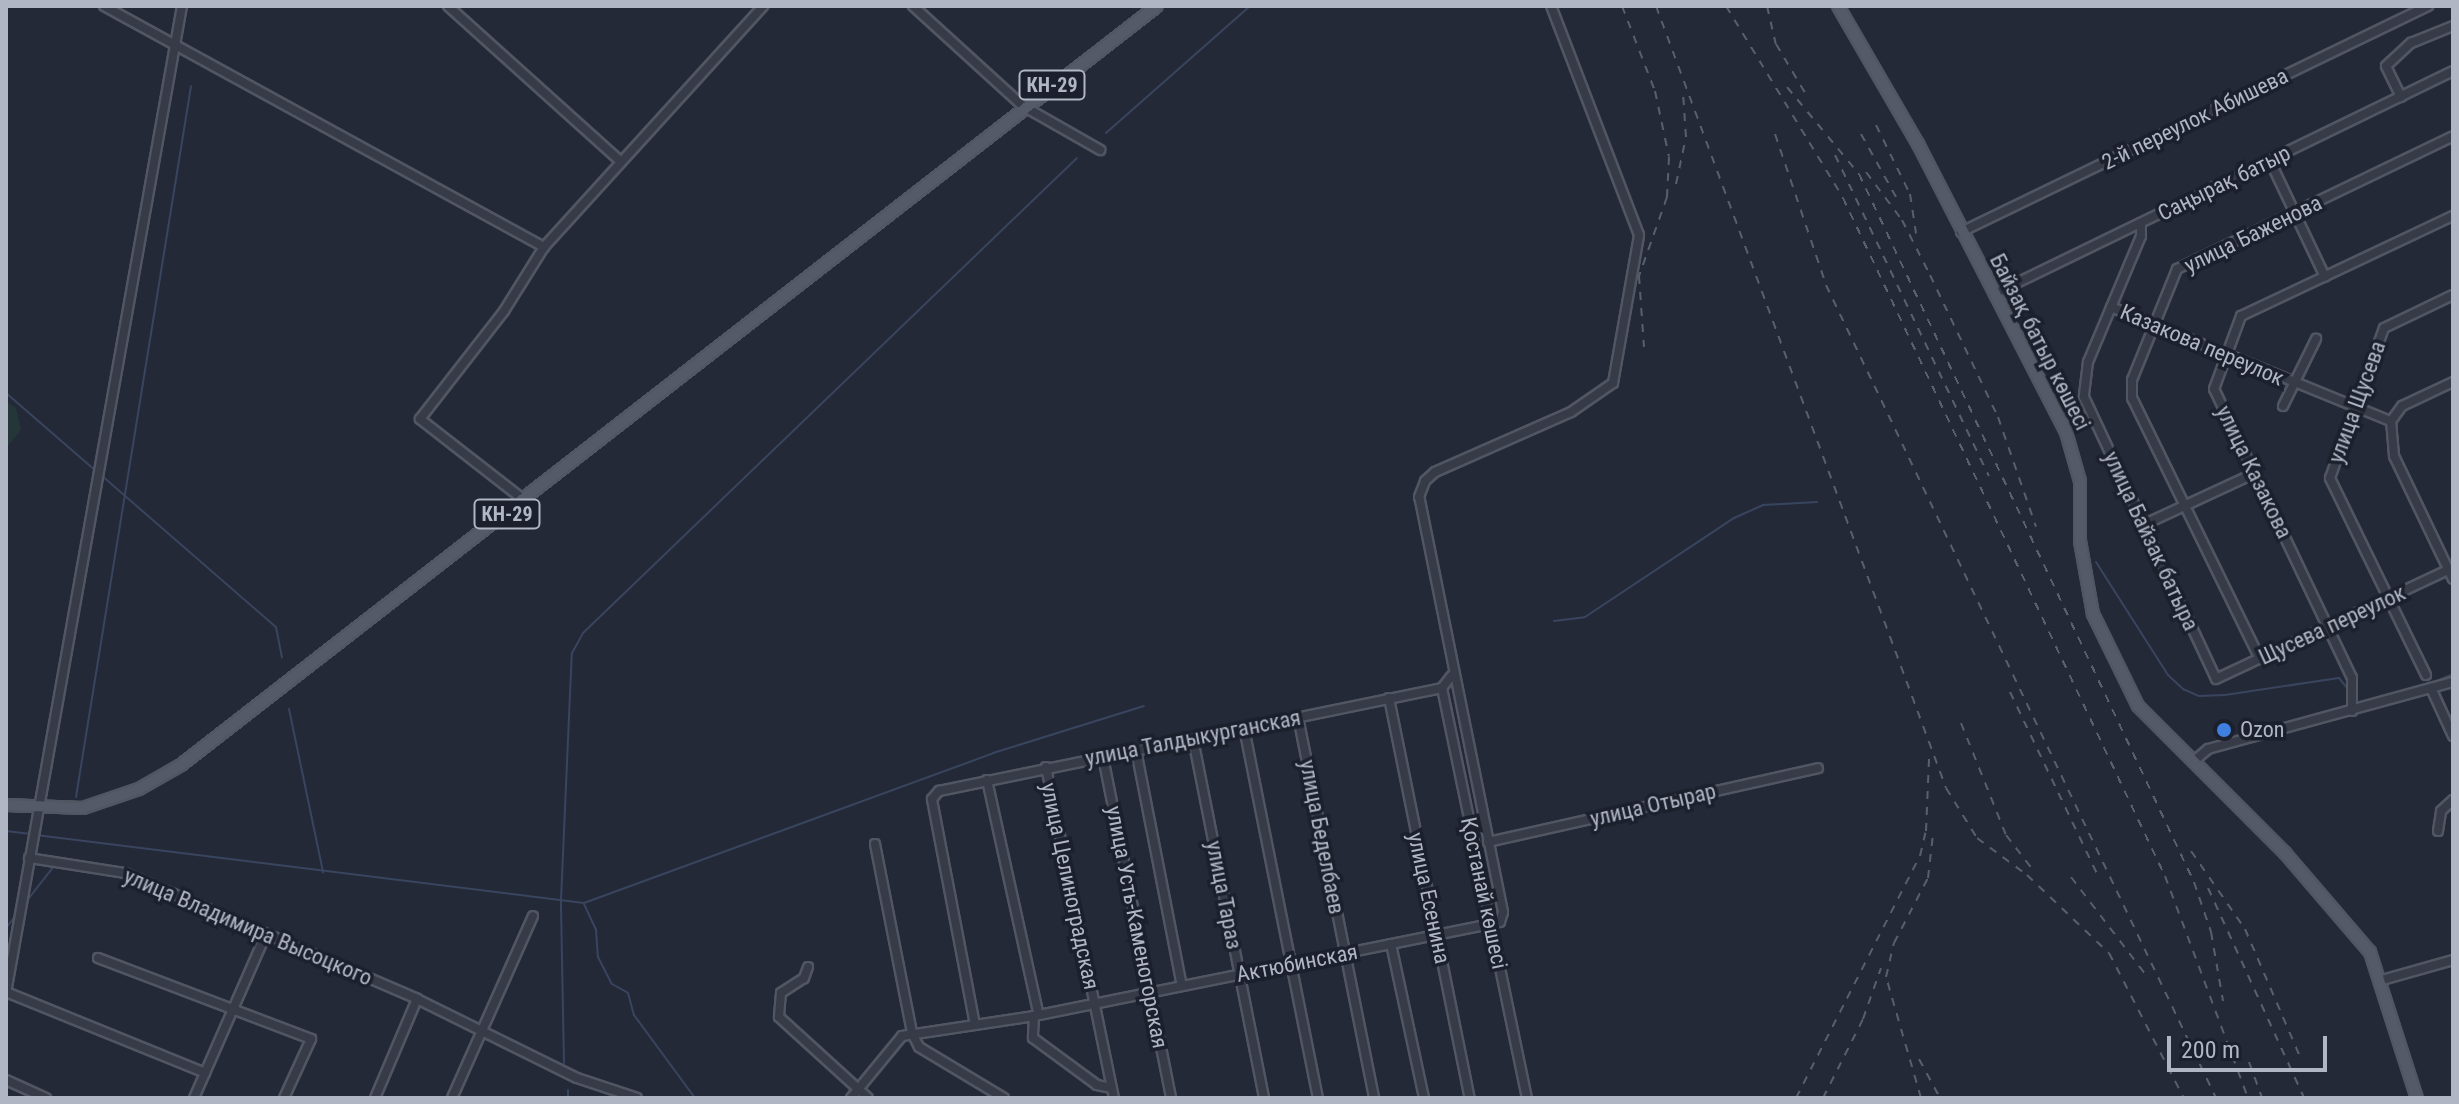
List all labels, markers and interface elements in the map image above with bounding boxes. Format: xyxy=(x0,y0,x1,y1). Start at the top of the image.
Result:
street label: 2-й переулок Абишева xyxy=(2098,63,2292,175)
road number: КН-29 xyxy=(1018,69,1086,101)
street label: Саңырақ батыр xyxy=(2153,140,2295,226)
street label: улица Баженова xyxy=(2180,189,2326,279)
street label: Байзақ батыр көшесі xyxy=(1984,249,2096,435)
street label: Казакова переулок xyxy=(2116,299,2288,391)
street label: улица Щусева xyxy=(2323,337,2391,467)
street label: улица Казакова xyxy=(2210,401,2298,543)
street label: улица Байзак батыра xyxy=(2098,447,2204,635)
road number: КН-29 xyxy=(473,498,541,530)
street label: Щусева переулок xyxy=(2254,579,2410,671)
street label: улица Талдыкурганская xyxy=(1083,704,1303,772)
place label: Ozon xyxy=(2240,717,2284,743)
marker: Ozon xyxy=(2215,721,2233,739)
street label: улица Беделбаев xyxy=(1294,758,1350,916)
street label: улица Отырар xyxy=(1588,778,1718,832)
street label: улица Целиноградская xyxy=(1035,780,1105,992)
street label: улица Усть-Каменогорская xyxy=(1101,804,1173,1050)
street label: Қостанай көшесі xyxy=(1455,815,1513,971)
street label: улица Есенина xyxy=(1402,830,1456,966)
street label: улица Тараз xyxy=(1201,838,1247,952)
street label: улица Владимира Высоцкого xyxy=(120,863,376,991)
street label: Актюбинская xyxy=(1234,938,1360,988)
scale bar xyxy=(2171,1020,2331,1070)
text: 200 m xyxy=(2181,1036,2240,1064)

